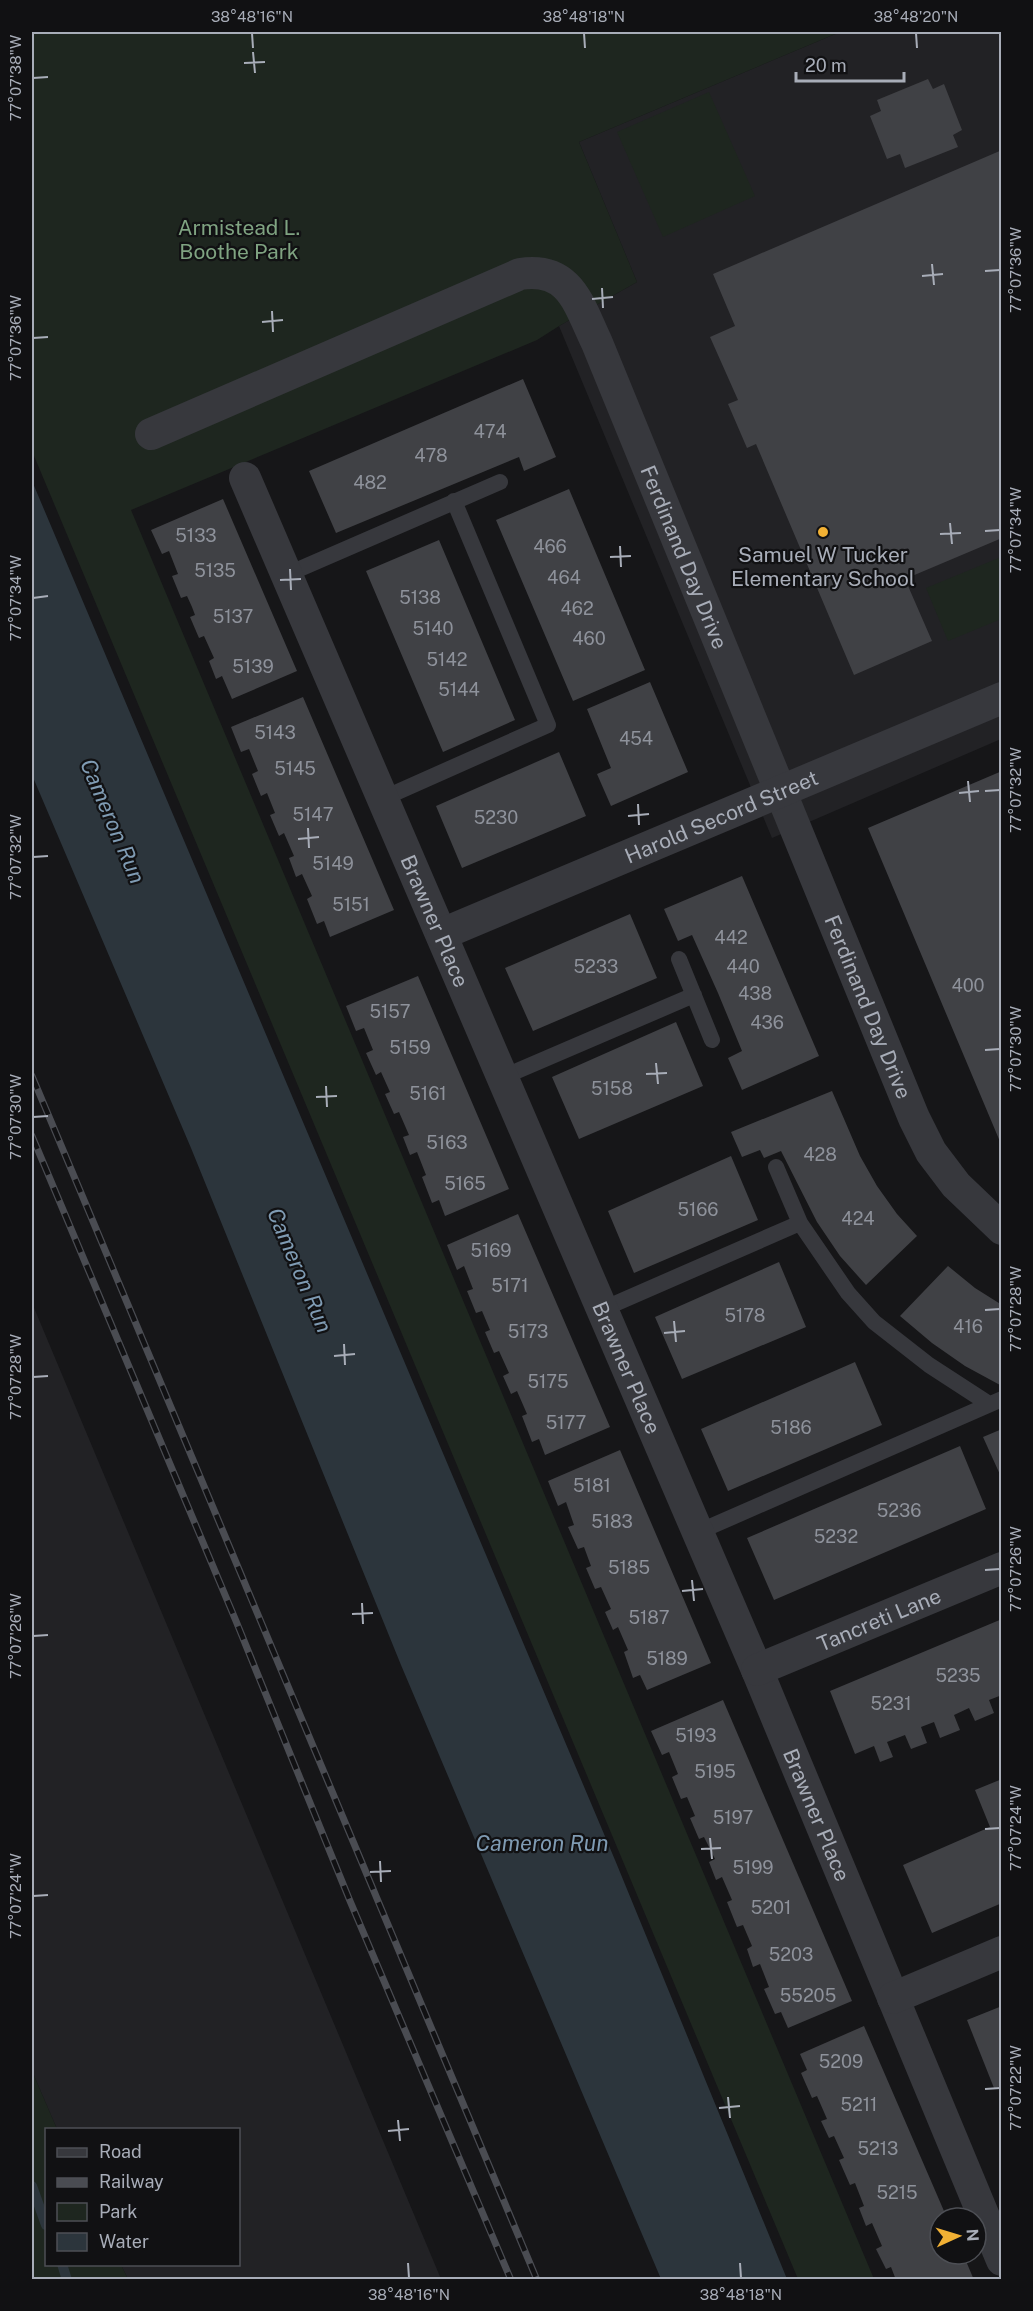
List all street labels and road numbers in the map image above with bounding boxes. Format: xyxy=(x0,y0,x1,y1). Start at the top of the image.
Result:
street label: Ferdinand Day Drive xyxy=(636,462,733,652)
street label: Harold Secord Street xyxy=(621,765,822,868)
street label: Brawner Place xyxy=(396,851,475,991)
street label: Ferdinand Day Drive xyxy=(820,911,917,1102)
street label: Brawner Place xyxy=(588,1297,666,1437)
street label: Tancreti Lane xyxy=(813,1582,944,1656)
street label: Brawner Place xyxy=(778,1745,856,1885)

